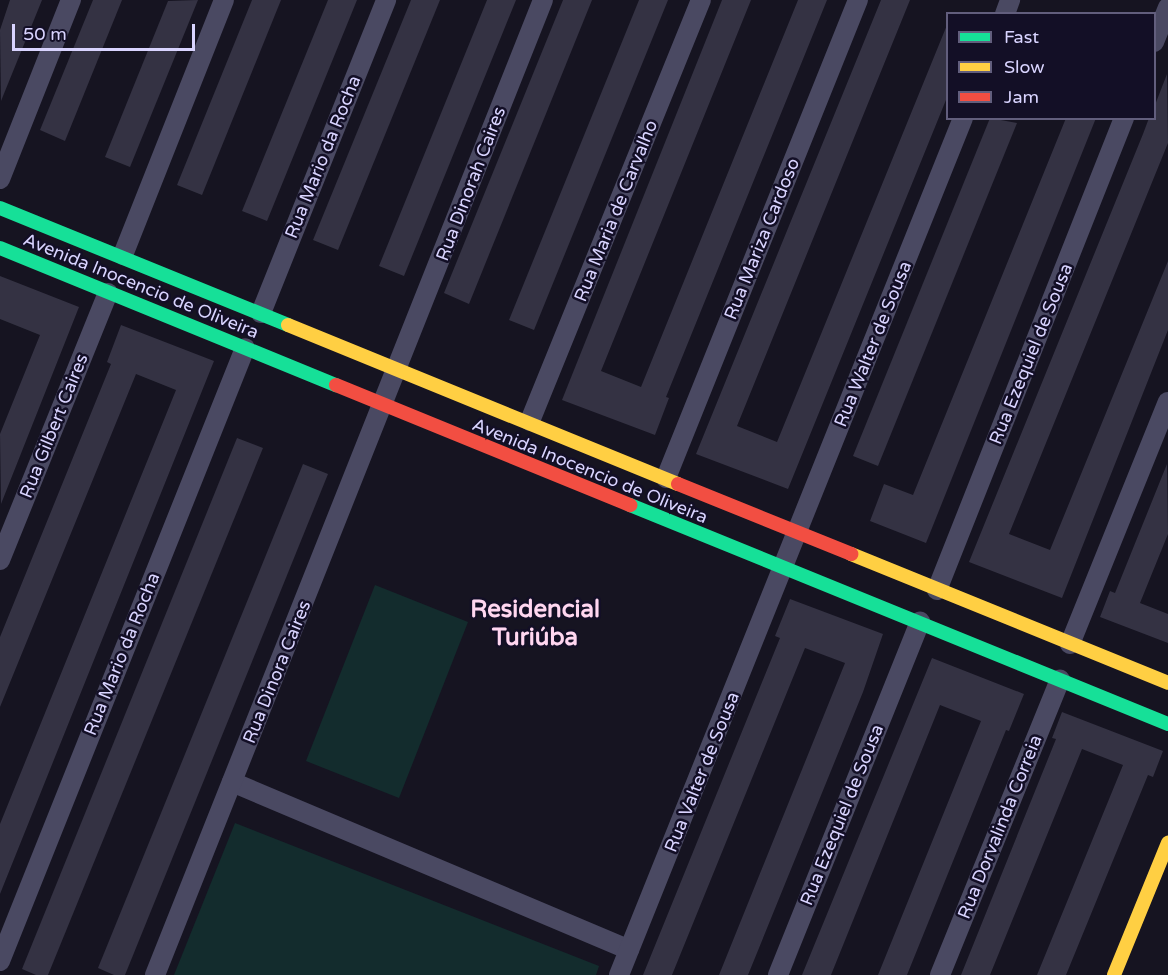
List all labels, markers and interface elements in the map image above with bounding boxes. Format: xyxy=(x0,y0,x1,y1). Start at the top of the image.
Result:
scale bar xyxy=(15,12,198,50)
legend xyxy=(946,12,1156,120)
text: 50 m xyxy=(23,23,67,45)
text: Fast xyxy=(1004,26,1039,48)
text: Slow xyxy=(1004,56,1045,78)
street label: Rua Mario da Rocha xyxy=(280,72,366,242)
text: Jam xyxy=(1004,86,1039,108)
street label: Rua Dinorah Caires xyxy=(432,104,510,264)
street label: Rua Maria de Carvalho xyxy=(570,117,662,305)
street label: Rua Mariza Cardoso xyxy=(720,155,804,323)
street label: Avenida Inocencio de Oliveira xyxy=(20,229,262,343)
street label: Rua Walter de Sousa xyxy=(830,258,916,430)
street label: Rua Ezequiel de Sousa xyxy=(985,260,1077,448)
street label: Rua Gilbert Caires xyxy=(15,351,93,501)
street label: Avenida Inocencio de Oliveira xyxy=(469,414,711,528)
street label: Rua Mario da Rocha xyxy=(79,569,165,739)
district label: Residencial Turiúba xyxy=(470,596,600,652)
street label: Rua Dinora Caires xyxy=(238,597,316,747)
street label: Rua Valter de Sousa xyxy=(660,689,744,855)
street label: Rua Ezequiel de Sousa xyxy=(796,721,888,909)
street label: Rua Dorvalinda Correia xyxy=(953,732,1047,922)

